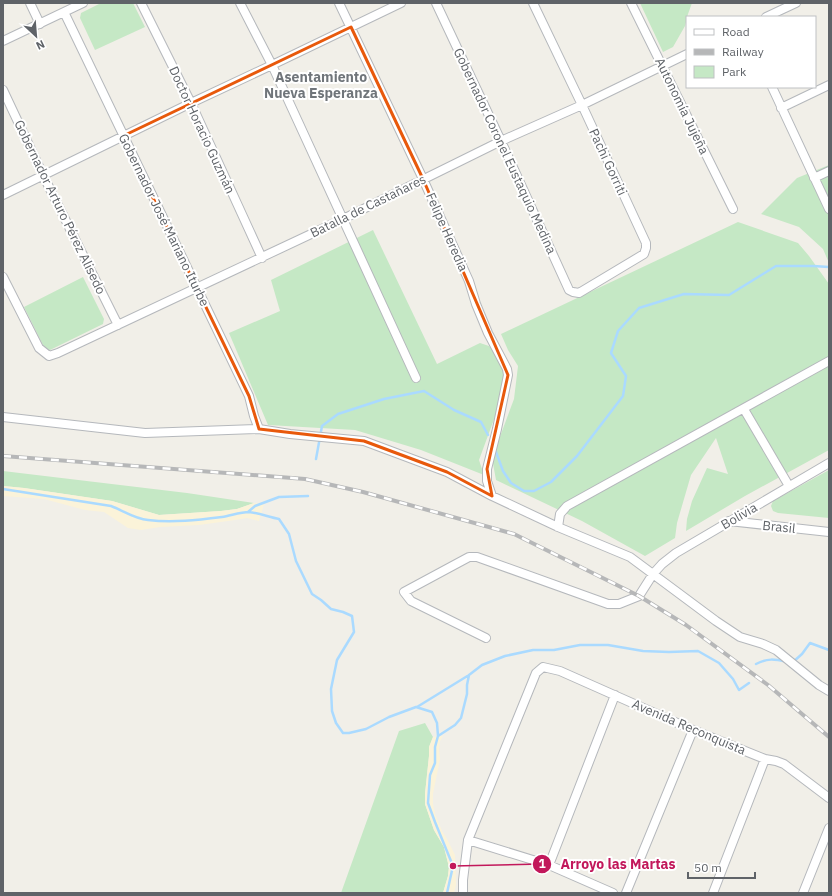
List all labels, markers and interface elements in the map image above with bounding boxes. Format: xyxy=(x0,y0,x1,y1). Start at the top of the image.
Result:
north arrow xyxy=(16,16,56,56)
legend xyxy=(686,16,816,88)
text: Road xyxy=(722,24,750,39)
text: N xyxy=(34,37,47,53)
text: Railway xyxy=(722,44,764,59)
street label: Gobernador Coronel Eustaquio Medina xyxy=(450,45,560,257)
street label: Autonomía Jujeña xyxy=(651,55,713,157)
street label: Doctor Horacio Guzmán xyxy=(165,64,239,196)
text: Park xyxy=(722,64,747,79)
district label: Asentamiento Nueva Esperanza xyxy=(264,68,378,102)
street label: Gobernador Arturo Pérez Alisedo xyxy=(10,117,110,297)
street label: Pachi Gorriti xyxy=(585,126,631,198)
street label: Gobernador José Mariano Iturbe xyxy=(115,131,213,309)
street label: Batalla de Castañares xyxy=(307,171,429,241)
street label: Felipe Heredia xyxy=(422,190,472,274)
street label: Bolivia xyxy=(718,499,760,533)
street label: Brasil xyxy=(762,517,797,537)
street label: Avenida Reconquista xyxy=(630,695,749,759)
callout: Arroyo las Martas xyxy=(532,851,684,877)
scale bar xyxy=(688,854,755,880)
text: Arroyo las Martas xyxy=(560,855,676,873)
text: 1 xyxy=(538,856,546,871)
text: 50 m xyxy=(694,860,722,875)

